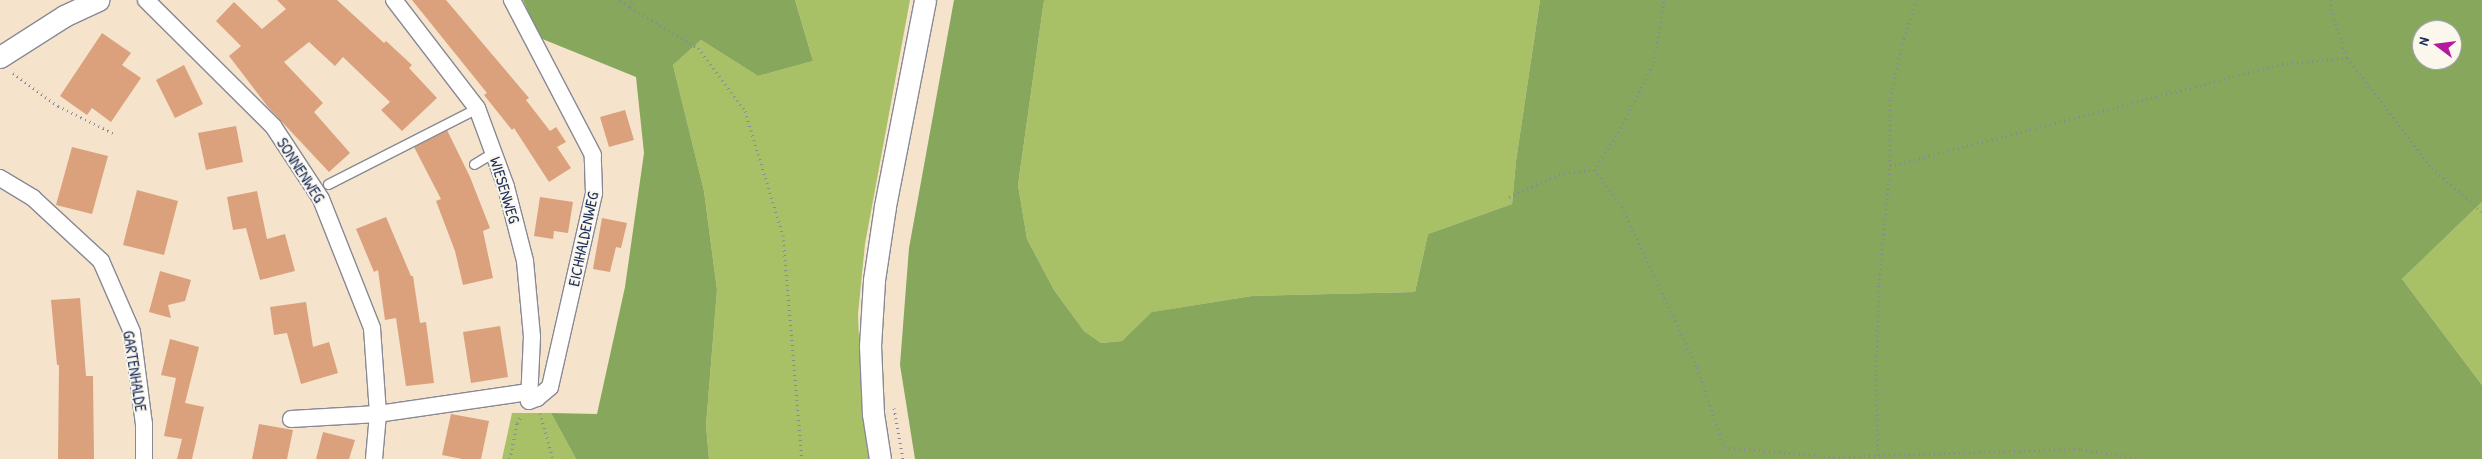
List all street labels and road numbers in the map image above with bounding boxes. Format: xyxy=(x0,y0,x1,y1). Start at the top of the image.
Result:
street label: SONNENWEG xyxy=(273,134,329,206)
street label: WIESENWEG xyxy=(486,155,524,225)
street label: EICHHALDENWEG xyxy=(564,190,602,288)
street label: GARTENHALDE xyxy=(119,329,151,413)

